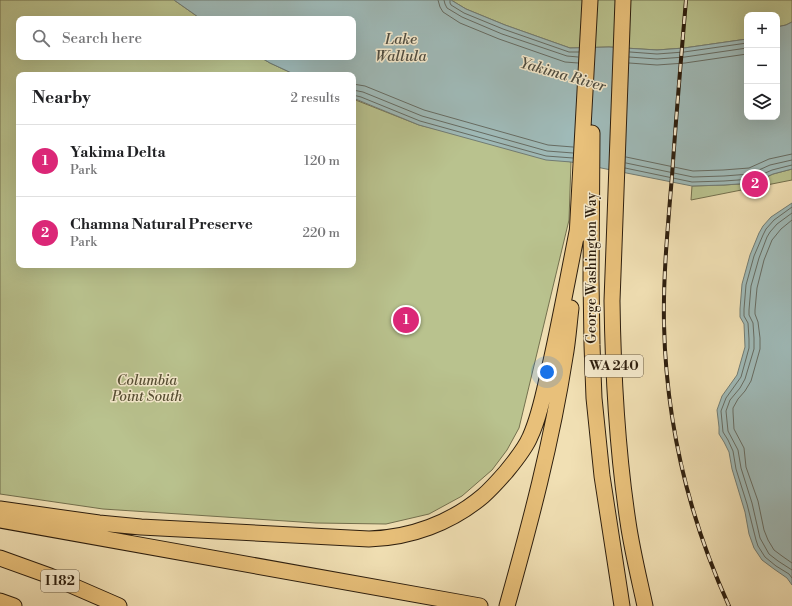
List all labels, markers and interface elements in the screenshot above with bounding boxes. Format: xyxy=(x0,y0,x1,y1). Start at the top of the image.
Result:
map controls xyxy=(744,12,780,120)
button: + xyxy=(744,12,780,48)
search box xyxy=(16,16,356,60)
icon: search xyxy=(30,27,52,49)
text: Search here xyxy=(62,29,142,48)
water label: Lake Wallula xyxy=(375,30,427,66)
button: − xyxy=(744,48,780,84)
water label: Yakima River xyxy=(518,54,609,96)
button: layers xyxy=(744,84,780,120)
text: Nearby xyxy=(32,87,91,109)
text: 2 results xyxy=(291,90,340,106)
text: Yakima Delta xyxy=(70,143,166,162)
text: 1 xyxy=(42,153,48,169)
text: 120 m xyxy=(304,153,340,169)
text: Park xyxy=(70,162,97,178)
pin: 2 xyxy=(742,169,768,199)
street label: George Washington Way xyxy=(583,192,601,344)
text: Chamna Natural Preserve xyxy=(70,215,253,234)
text: 2 xyxy=(41,225,49,241)
text: 220 m xyxy=(302,225,340,241)
text: Park xyxy=(70,234,97,250)
pin: 1 xyxy=(393,305,419,335)
road number: WA 240 xyxy=(585,355,643,377)
your location xyxy=(537,362,557,382)
park label: Columbia Point South xyxy=(111,372,183,406)
road number: I 182 xyxy=(41,570,79,592)

